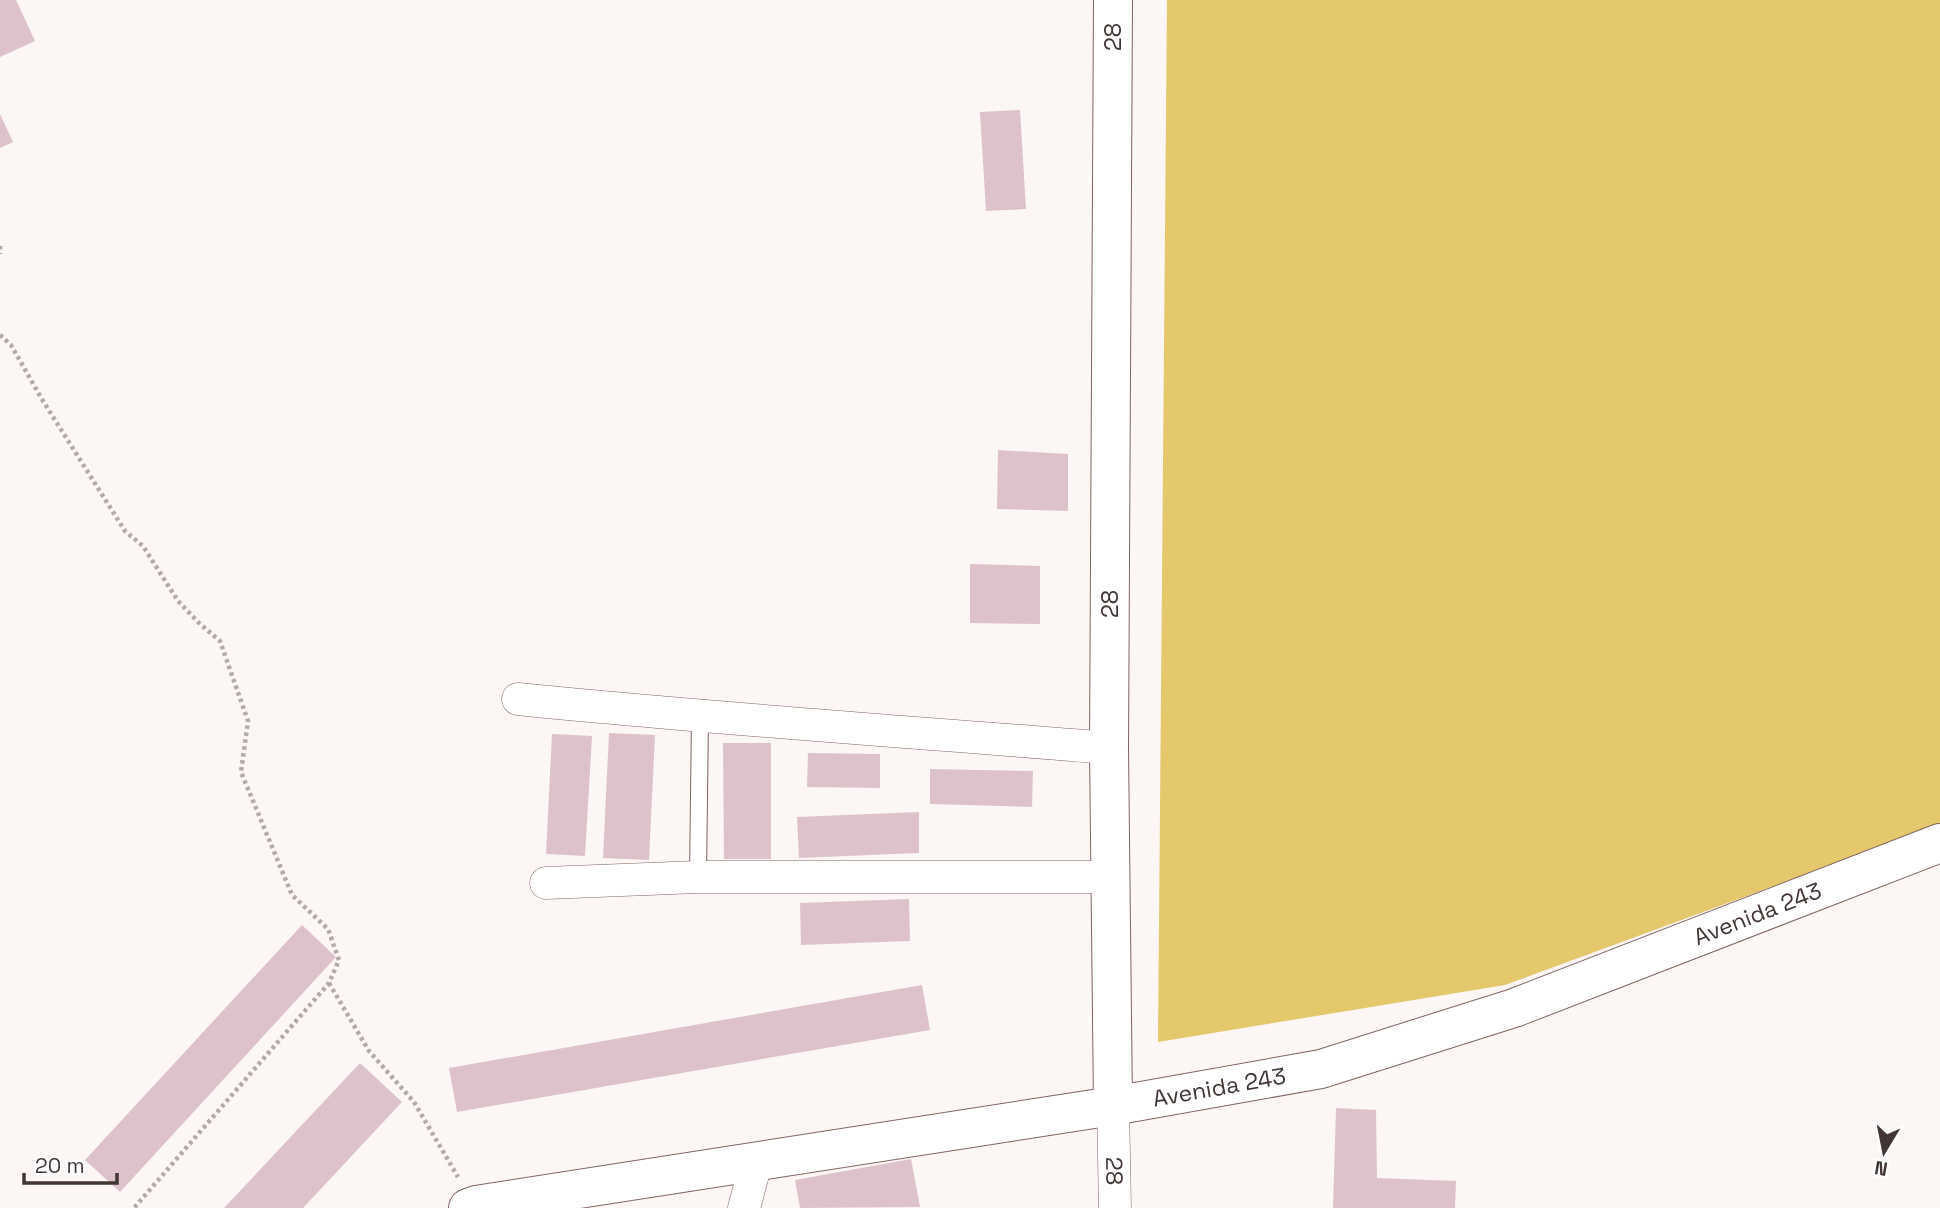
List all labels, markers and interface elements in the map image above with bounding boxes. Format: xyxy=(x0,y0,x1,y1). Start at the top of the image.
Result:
street label: 28 xyxy=(1098,23,1128,51)
street label: 28 xyxy=(1095,590,1125,618)
street label: Avenida 243 xyxy=(1689,875,1826,952)
street label: Avenida 243 xyxy=(1150,1061,1288,1114)
north arrow xyxy=(1849,1117,1919,1187)
scale bar xyxy=(24,1142,117,1186)
text: 20 m xyxy=(35,1152,85,1179)
text: N xyxy=(1873,1155,1890,1182)
street label: 28 xyxy=(1099,1157,1130,1185)

